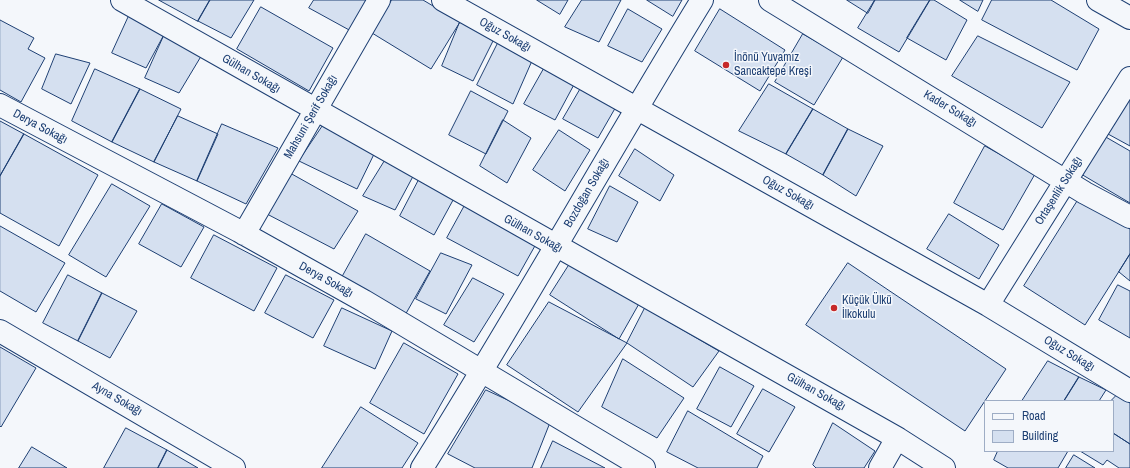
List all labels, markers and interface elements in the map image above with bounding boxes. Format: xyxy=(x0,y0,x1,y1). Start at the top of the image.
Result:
street label: Oğuz Sokağı xyxy=(477,15,533,55)
street label: Gülhan Sokağı xyxy=(219,51,283,97)
place label: İnönü Yuvamız Sancaktepe Kreşi xyxy=(734,51,812,79)
marker: İnönü Yuvamız Sancaktepe Kreşi xyxy=(721,60,731,70)
street label: Mahsuni Şerif Sokağı xyxy=(281,72,341,162)
street label: Kader Sokağı xyxy=(921,87,979,131)
street label: Derya Sokağı xyxy=(10,107,70,147)
street label: Ortaşenlik Sokağı xyxy=(1032,154,1086,228)
street label: Bozdoğan Sokağı xyxy=(561,156,613,230)
street label: Oğuz Sokağı xyxy=(760,173,816,213)
street label: Gülhan Sokağı xyxy=(501,212,565,256)
street label: Derya Sokağı xyxy=(296,259,356,301)
place label: Küçük Ülkü İlkokulu xyxy=(842,294,892,322)
marker: Küçük Ülkü İlkokulu xyxy=(829,303,839,313)
street label: Oğuz Sokağı xyxy=(1041,333,1097,375)
street label: Gülhan Sokağı xyxy=(784,370,848,414)
street label: Ayna Sokağı xyxy=(89,379,145,419)
legend xyxy=(984,400,1114,452)
text: Road xyxy=(1022,408,1046,424)
text: Building xyxy=(1022,428,1058,444)

